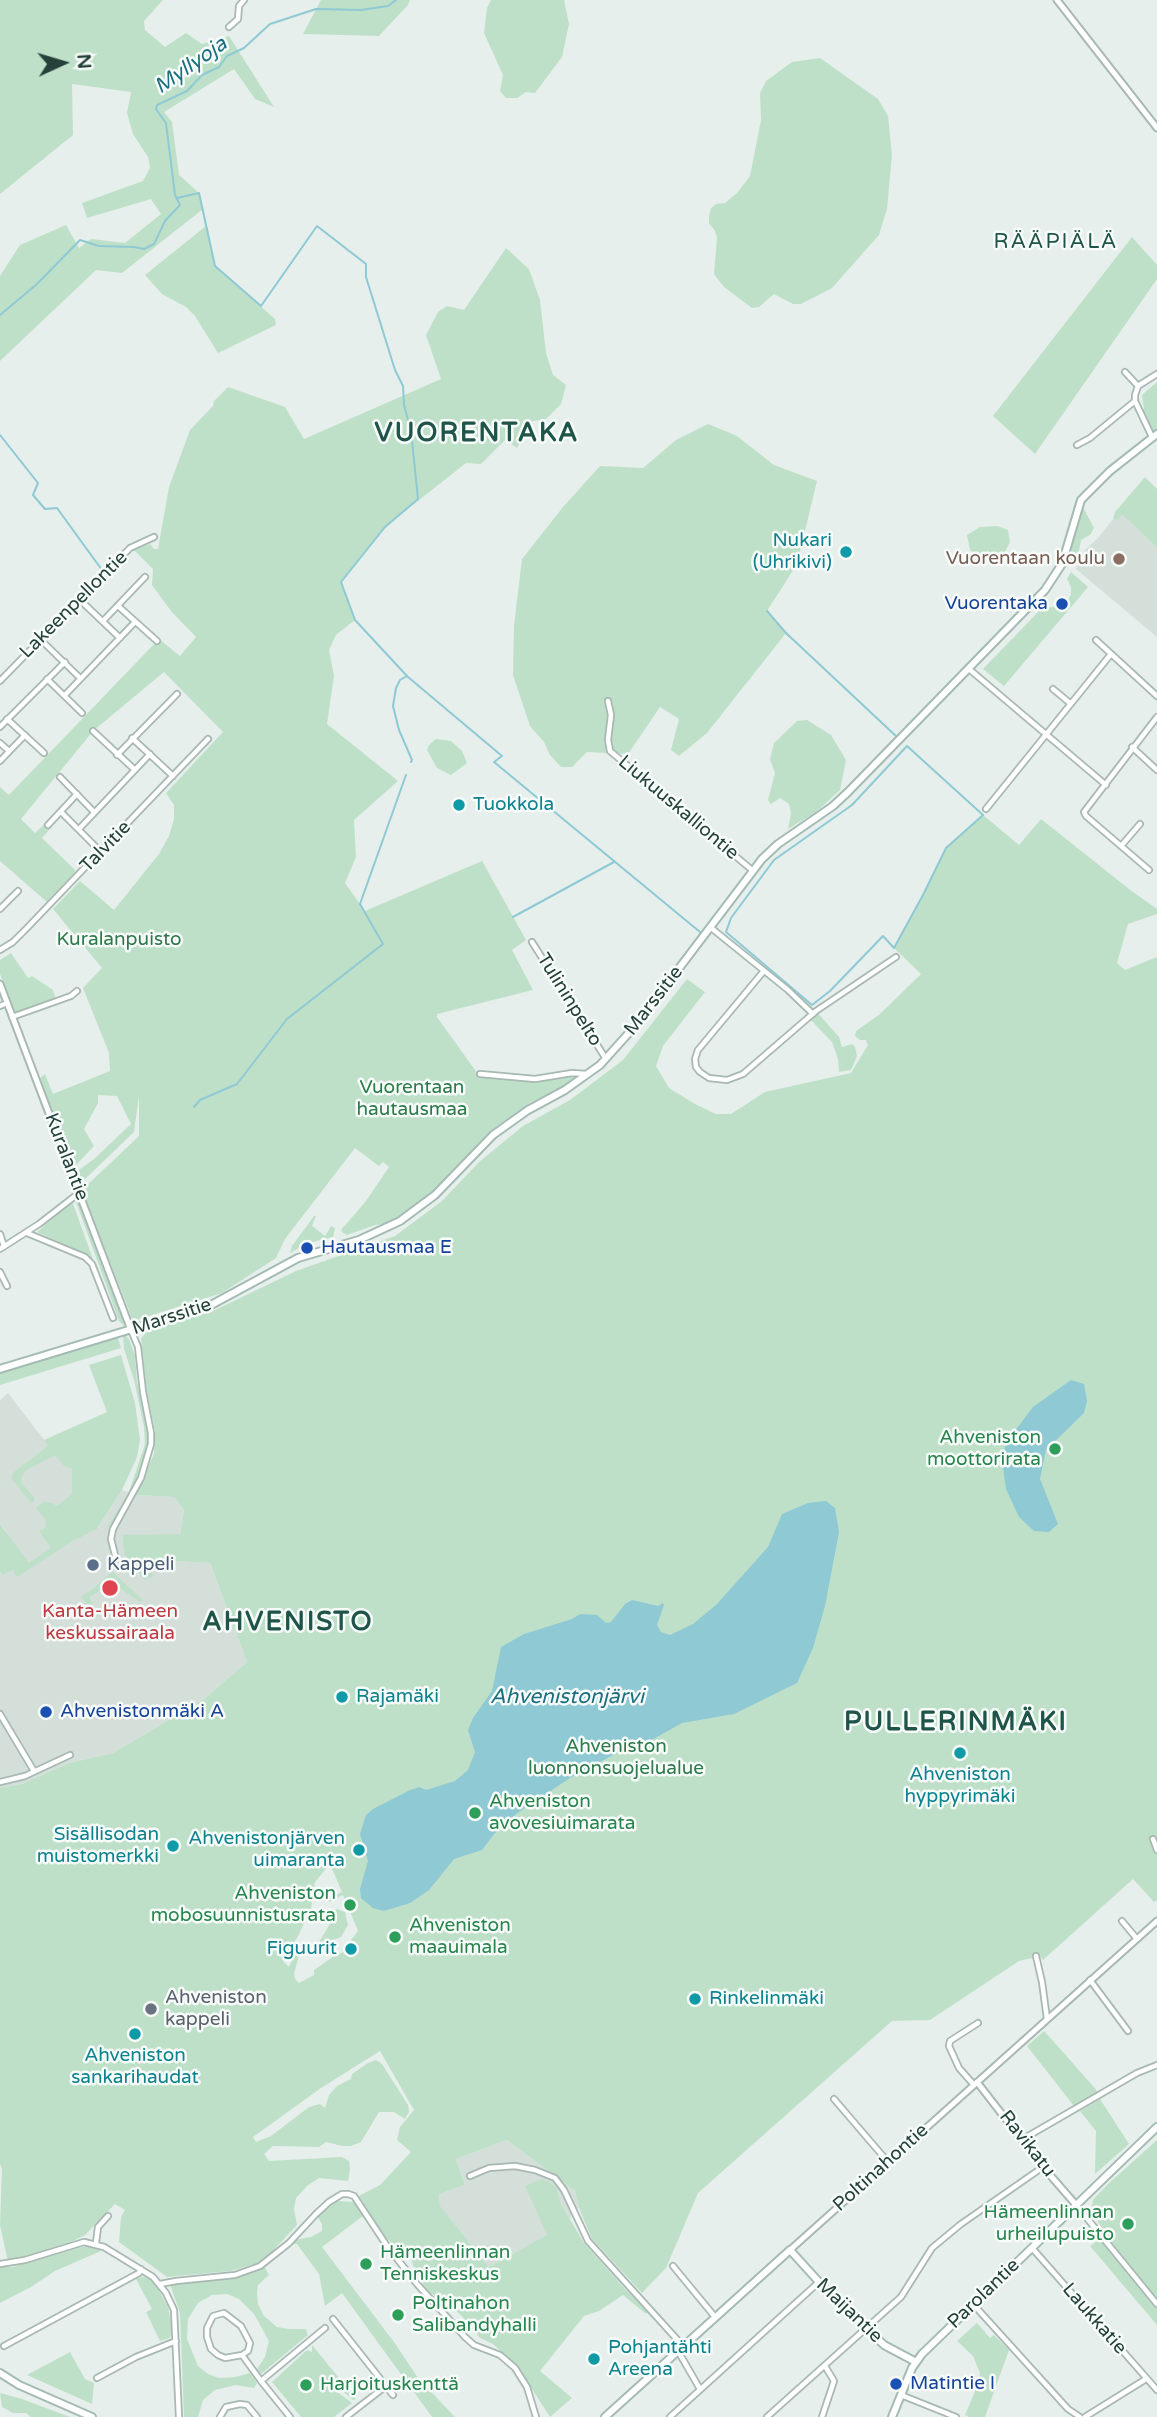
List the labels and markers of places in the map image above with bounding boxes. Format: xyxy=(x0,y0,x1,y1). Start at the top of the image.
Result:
place label: Nukari (Uhrikivi) xyxy=(753,530,832,574)
marker: Nukari (Uhrikivi) xyxy=(838,544,854,560)
place label: Vuorentaan koulu xyxy=(946,548,1105,570)
marker: Vuorentaan koulu xyxy=(1111,551,1127,567)
place label: Vuorentaka xyxy=(945,593,1048,615)
marker: Vuorentaka xyxy=(1054,596,1070,612)
place label: Tuokkola xyxy=(473,794,554,816)
marker: Tuokkola xyxy=(451,797,467,813)
place label: Hautausmaa E xyxy=(321,1237,452,1259)
marker: Hautausmaa E xyxy=(299,1240,315,1256)
place label: Ahveniston moottorirata xyxy=(927,1427,1041,1471)
marker: Ahveniston moottorirata xyxy=(1047,1441,1063,1457)
place label: Kappeli xyxy=(107,1554,175,1576)
marker: Kappeli xyxy=(85,1557,101,1573)
marker: Kanta-Hämeen keskussairaala xyxy=(100,1578,120,1598)
place label: Kanta-Hämeen keskussairaala xyxy=(42,1601,178,1645)
place label: Rajamäki xyxy=(356,1686,439,1708)
marker: Rajamäki xyxy=(334,1689,350,1705)
place label: Ahvenistonmäki A xyxy=(60,1701,224,1723)
marker: Ahvenistonmäki A xyxy=(38,1704,54,1720)
marker: Ahveniston hyppyrimäki xyxy=(952,1745,968,1761)
place label: Ahveniston hyppyrimäki xyxy=(905,1764,1015,1808)
place label: Ahveniston avovesiuimarata xyxy=(489,1791,635,1835)
marker: Ahveniston avovesiuimarata xyxy=(467,1805,483,1821)
place label: Sisällisodan muistomerkki xyxy=(37,1824,159,1868)
place label: Ahvenistonjärven uimaranta xyxy=(188,1828,345,1872)
marker: Sisällisodan muistomerkki xyxy=(165,1838,181,1854)
marker: Ahvenistonjärven uimaranta xyxy=(351,1842,367,1858)
place label: Ahveniston mobosuunnistusrata xyxy=(151,1883,336,1927)
marker: Ahveniston mobosuunnistusrata xyxy=(342,1897,358,1913)
place label: Ahveniston maauimala xyxy=(409,1915,511,1959)
marker: Ahveniston maauimala xyxy=(387,1929,403,1945)
place label: Figuurit xyxy=(267,1938,337,1960)
marker: Figuurit xyxy=(343,1941,359,1957)
place label: Ahveniston kappeli xyxy=(165,1987,267,2031)
place label: Rinkelinmäki xyxy=(709,1988,824,2010)
marker: Rinkelinmäki xyxy=(687,1991,703,2007)
marker: Ahveniston kappeli xyxy=(143,2001,159,2017)
marker: Ahveniston sankarihaudat xyxy=(127,2026,143,2042)
place label: Ahveniston sankarihaudat xyxy=(71,2045,199,2089)
place label: Hämeenlinnan urheilupuisto xyxy=(984,2202,1114,2246)
marker: Hämeenlinnan urheilupuisto xyxy=(1120,2216,1136,2232)
place label: Hämeenlinnan Tenniskeskus xyxy=(380,2242,510,2286)
marker: Hämeenlinnan Tenniskeskus xyxy=(358,2256,374,2272)
place label: Poltinahon Salibandyhalli xyxy=(412,2293,537,2337)
marker: Poltinahon Salibandyhalli xyxy=(390,2307,406,2323)
place label: Pohjantähti Areena xyxy=(608,2337,712,2381)
marker: Pohjantähti Areena xyxy=(586,2351,602,2367)
place label: Matintie I xyxy=(910,2373,995,2395)
place label: Harjoituskenttä xyxy=(320,2374,459,2396)
marker: Matintie I xyxy=(888,2376,904,2392)
marker: Harjoituskenttä xyxy=(298,2377,314,2393)

